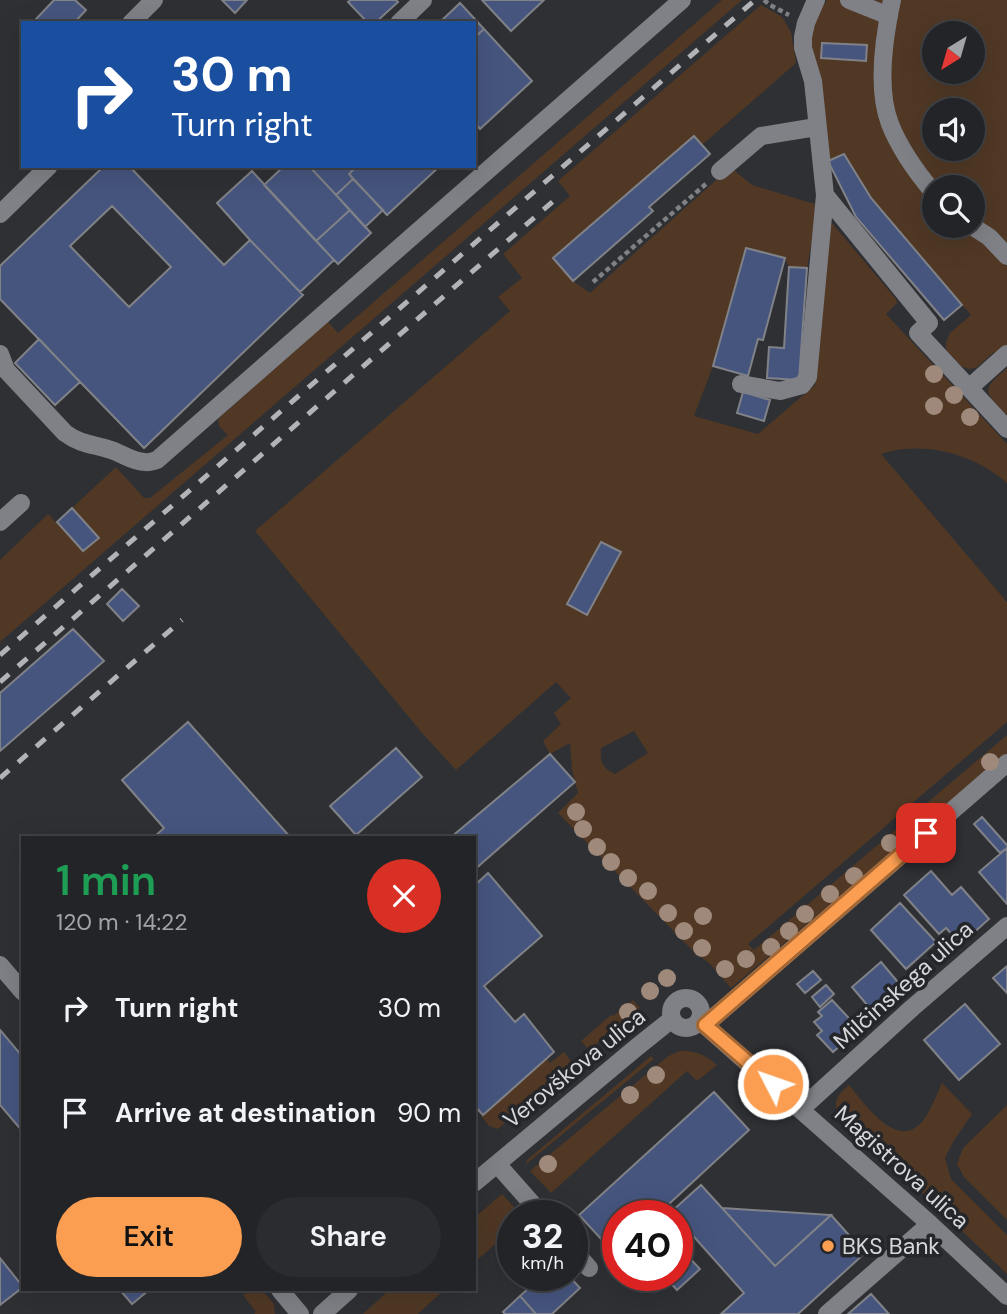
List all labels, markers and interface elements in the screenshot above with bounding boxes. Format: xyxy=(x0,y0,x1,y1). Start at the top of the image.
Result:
north arrow xyxy=(922,21,985,84)
map controls xyxy=(922,21,985,238)
text: 30 m xyxy=(171,42,293,106)
icon: right xyxy=(56,49,147,140)
button: sound xyxy=(922,98,985,161)
text: Turn right xyxy=(171,104,313,146)
button: search xyxy=(922,175,985,238)
pin xyxy=(896,803,956,863)
icon: arrive xyxy=(907,814,945,852)
text: 1 min xyxy=(56,853,156,908)
button: close xyxy=(367,859,441,933)
text: 120 m · 14:22 xyxy=(56,907,188,937)
street label: Milčinskega ulica xyxy=(827,914,979,1056)
icon: right xyxy=(56,989,94,1027)
text: Turn right xyxy=(115,991,239,1025)
text: 30 m xyxy=(378,991,441,1025)
street label: Verovškova ulica xyxy=(497,1001,651,1135)
position arrow xyxy=(736,1047,810,1121)
icon: arrive xyxy=(56,1094,94,1132)
text: Arrive at destination xyxy=(115,1096,376,1130)
text: 90 m xyxy=(397,1096,461,1130)
street label: Magistrova ulica xyxy=(828,1099,976,1235)
button: Exit xyxy=(56,1197,242,1277)
button: Share xyxy=(256,1197,441,1277)
speed limit sign: 40 xyxy=(602,1200,693,1291)
text: 32 xyxy=(522,1213,563,1259)
place label: BKS Bank xyxy=(842,1231,940,1261)
marker: BKS Bank xyxy=(820,1238,836,1254)
text: km/h xyxy=(521,1251,564,1275)

